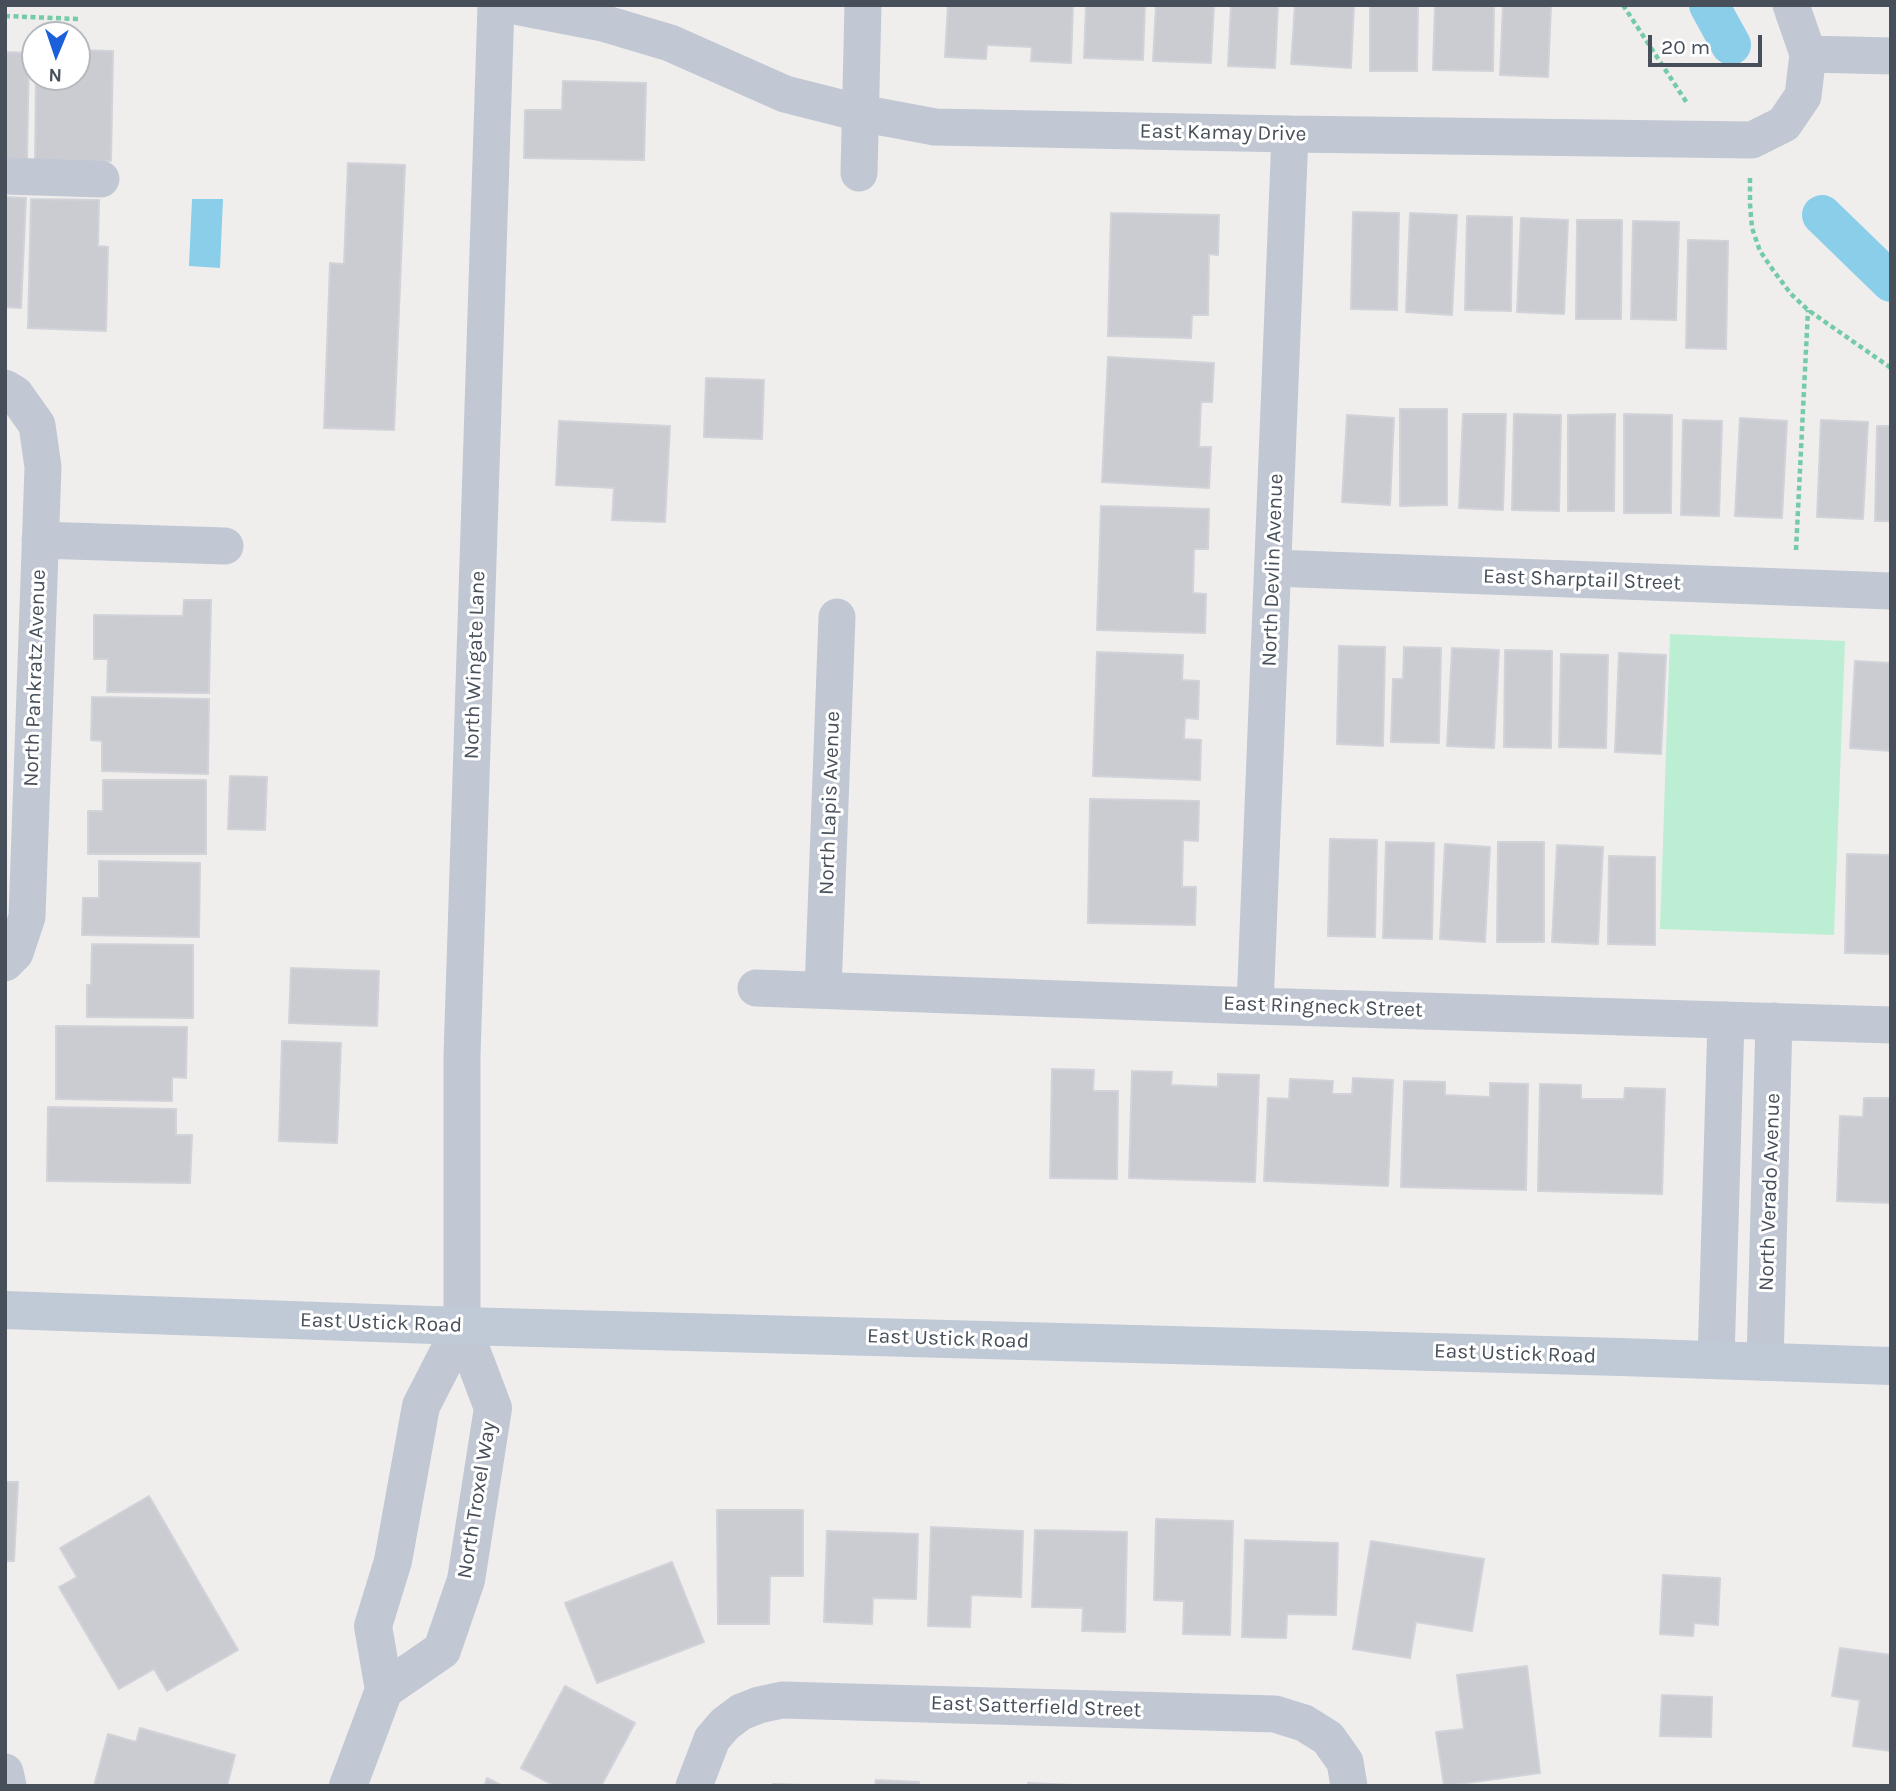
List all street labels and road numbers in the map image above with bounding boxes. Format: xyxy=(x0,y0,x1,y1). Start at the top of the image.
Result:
street label: East Kamay Drive xyxy=(1139,119,1307,147)
street label: North Devlin Avenue xyxy=(1257,473,1289,667)
street label: East Sharptail Street xyxy=(1482,564,1682,596)
street label: North Pankratz Avenue xyxy=(19,569,51,787)
street label: North Wingate Lane xyxy=(459,570,491,760)
street label: North Lapis Avenue xyxy=(814,711,846,895)
street label: East Ringneck Street xyxy=(1223,991,1423,1023)
street label: North Verado Avenue xyxy=(1754,1093,1786,1291)
street label: East Ustick Road xyxy=(300,1308,462,1338)
street label: East Ustick Road xyxy=(867,1324,1029,1354)
street label: East Ustick Road xyxy=(1434,1339,1596,1369)
street label: North Troxel Way xyxy=(452,1420,502,1580)
street label: East Satterfield Street xyxy=(930,1691,1142,1723)

